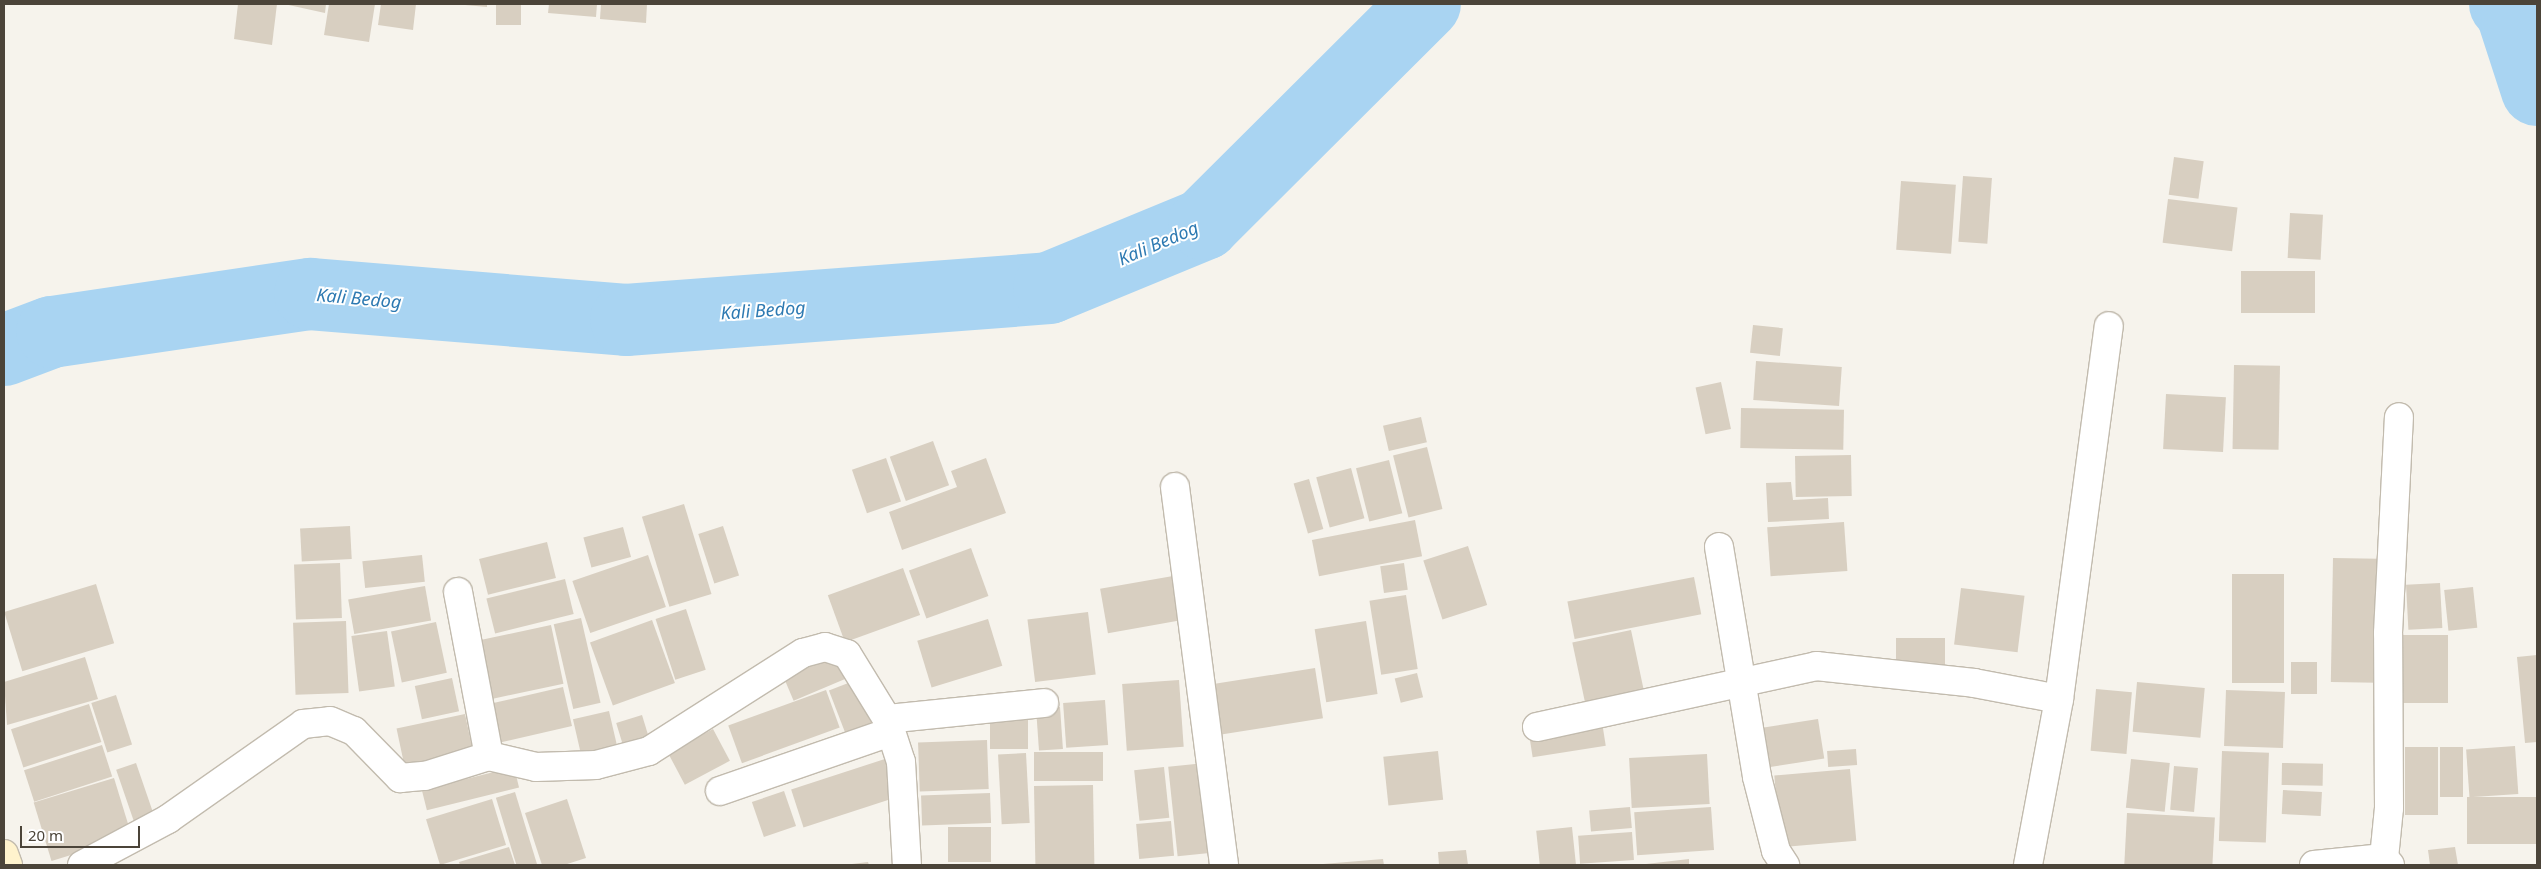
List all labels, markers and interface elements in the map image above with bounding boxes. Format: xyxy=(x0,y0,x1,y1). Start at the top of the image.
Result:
water label: Kali Bedog xyxy=(1115,216,1201,270)
water label: Kali Bedog xyxy=(316,284,402,312)
water label: Kali Bedog xyxy=(720,296,806,324)
scale bar xyxy=(22,816,142,848)
text: 20 m xyxy=(28,825,63,845)

